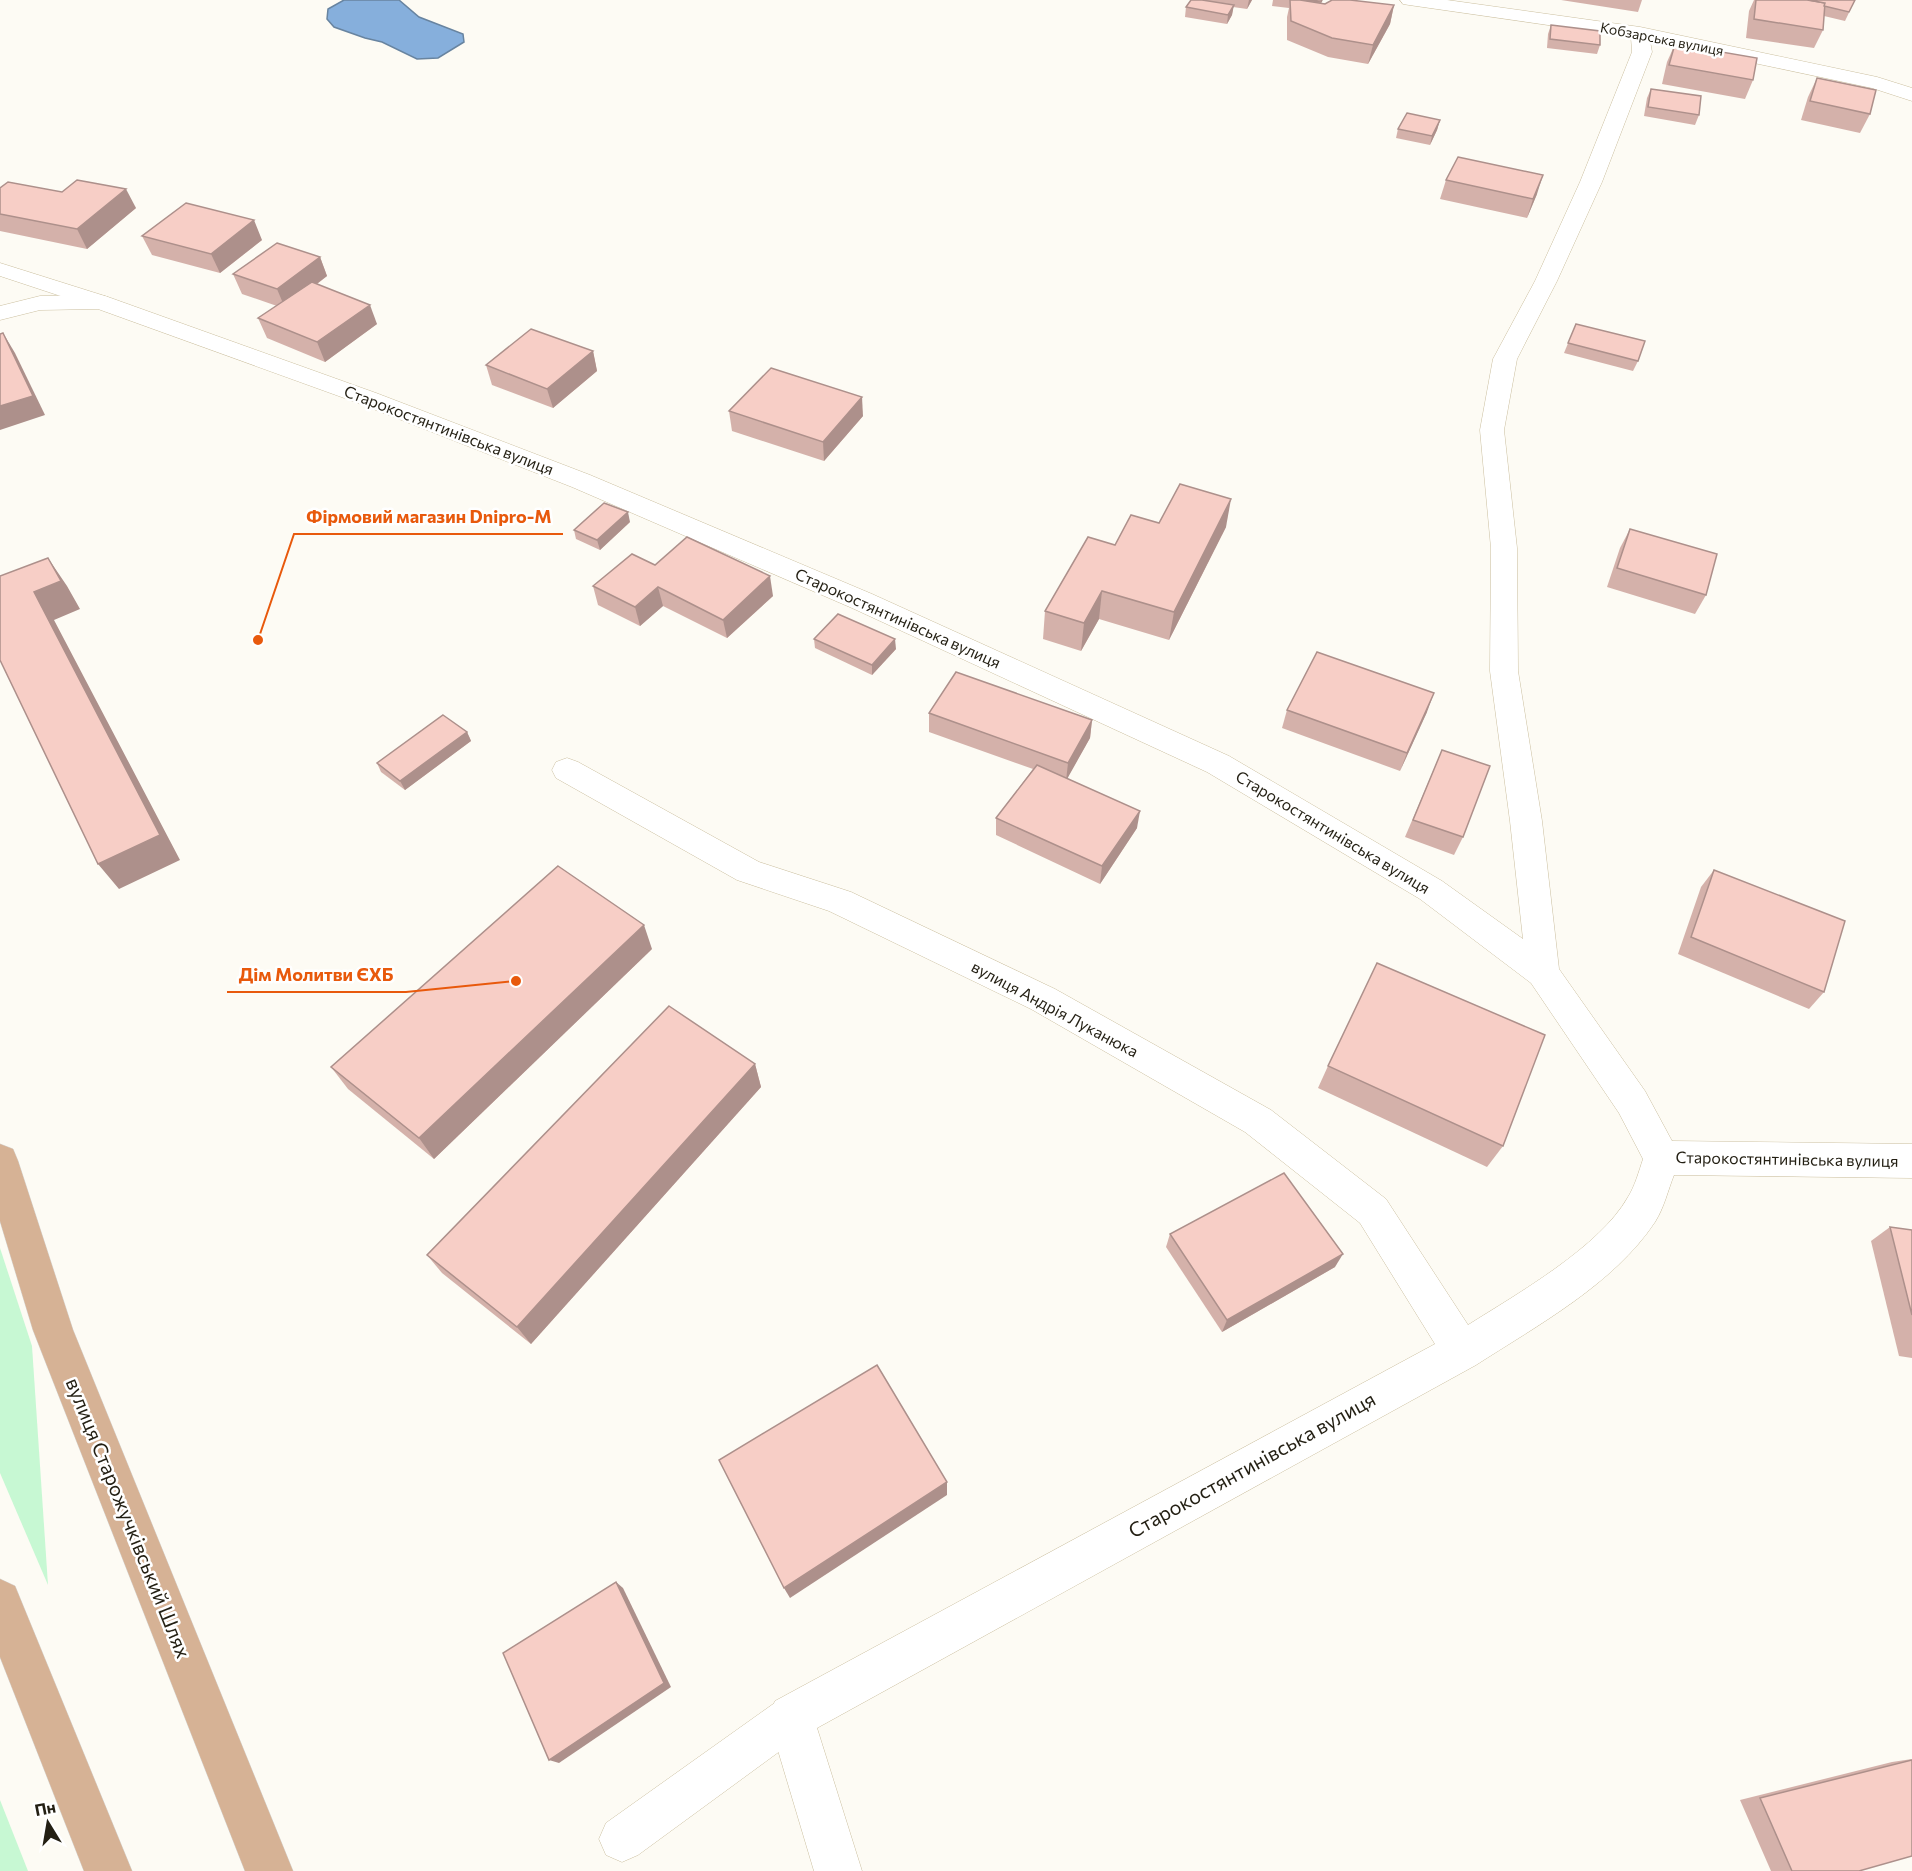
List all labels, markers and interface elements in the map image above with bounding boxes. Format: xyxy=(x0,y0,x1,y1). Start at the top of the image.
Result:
street label: Кобзарська вулиця xyxy=(1599,18,1725,59)
street label: Старокостянтинівська вулиця xyxy=(342,381,557,478)
callout: Фірмовий магазин Dnipro-M xyxy=(294,498,563,534)
text: Фірмовий магазин Dnipro-M xyxy=(306,505,552,527)
street label: Старокостянтинівська вулиця xyxy=(792,564,1004,672)
street label: Старокостянтинівська вулиця xyxy=(1233,766,1434,897)
callout: Дім Молитви ЄХБ xyxy=(227,956,406,992)
street label: вулиця Андрія Луканюка xyxy=(969,956,1142,1061)
text: Дім Молитви ЄХБ xyxy=(239,963,394,985)
street label: Старокостянтинівська вулиця xyxy=(1675,1147,1899,1170)
street label: вулиця Старожучківський Шлях xyxy=(62,1374,196,1662)
street label: Старокостянтинівська вулиця xyxy=(1124,1386,1379,1542)
north arrow xyxy=(18,1793,78,1853)
text: Пн xyxy=(33,1796,57,1819)

